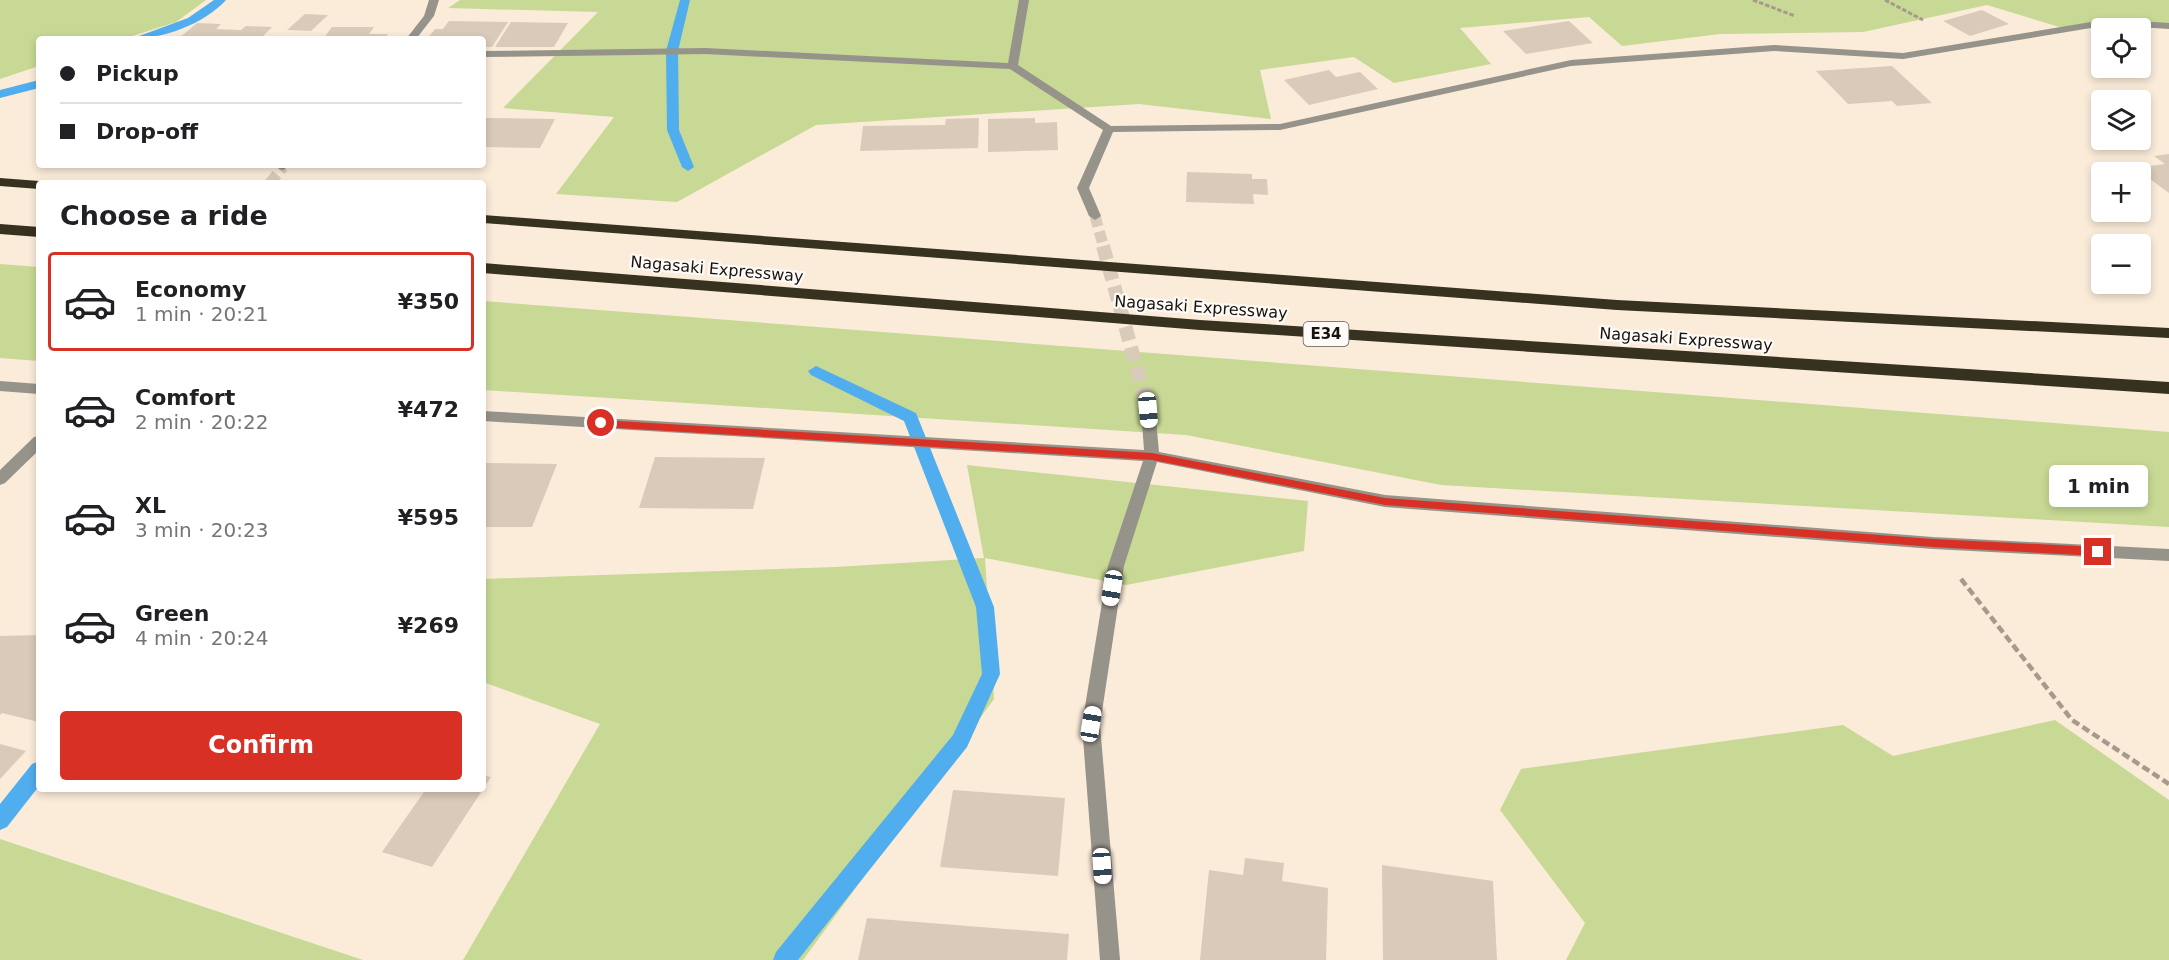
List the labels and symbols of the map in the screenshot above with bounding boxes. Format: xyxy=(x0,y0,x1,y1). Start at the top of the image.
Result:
street label: Nagasaki Expressway xyxy=(630,252,804,286)
street label: Nagasaki Expressway xyxy=(1114,291,1288,323)
road number: E34 xyxy=(1304,322,1348,346)
street label: Nagasaki Expressway xyxy=(1599,323,1773,355)
car xyxy=(1137,391,1159,429)
route start xyxy=(587,409,614,436)
callout: 1 min xyxy=(2048,465,2148,507)
route end xyxy=(2084,538,2111,565)
car xyxy=(1100,569,1124,607)
car xyxy=(1079,705,1103,743)
car xyxy=(1092,847,1112,885)

